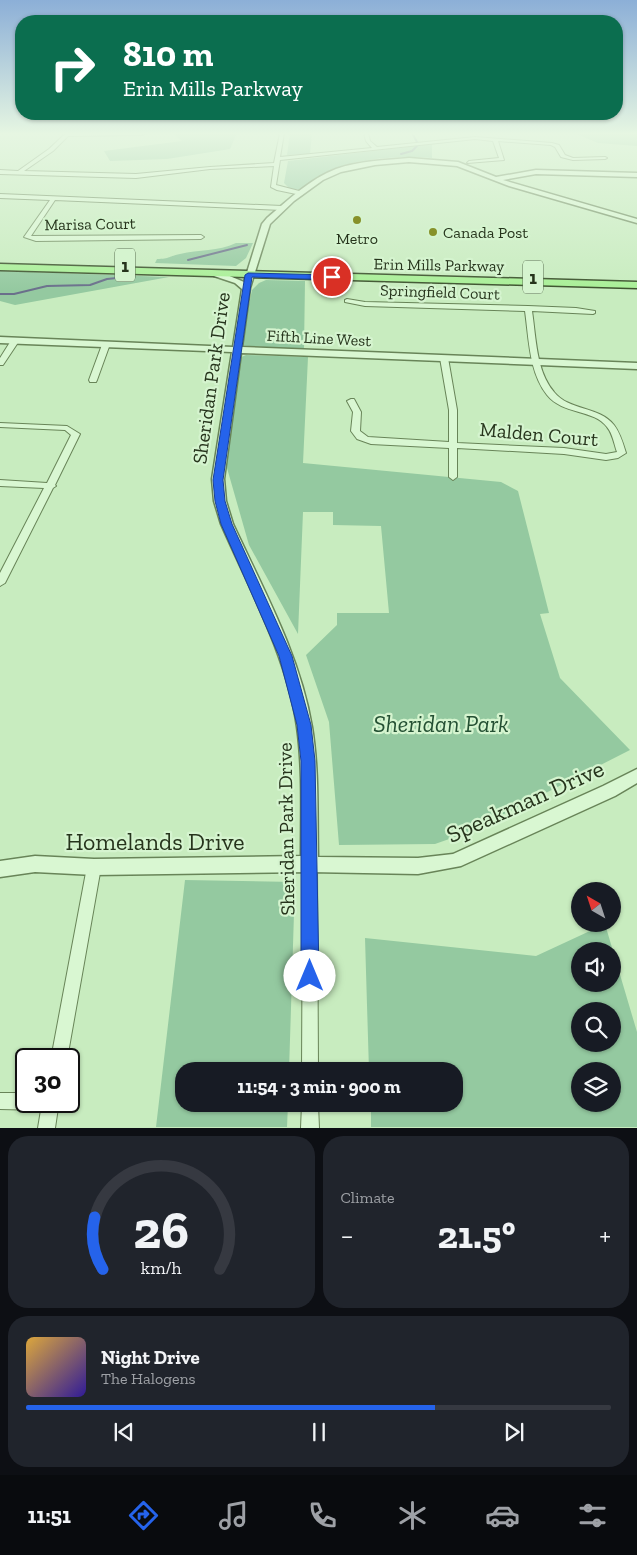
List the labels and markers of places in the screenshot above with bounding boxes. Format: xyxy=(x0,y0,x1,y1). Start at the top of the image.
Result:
marker: Metro xyxy=(351,214,363,226)
place label: Canada Post xyxy=(443,223,528,242)
marker: Canada Post xyxy=(427,226,439,238)
place label: Metro xyxy=(336,229,378,248)
pin xyxy=(311,256,353,298)

